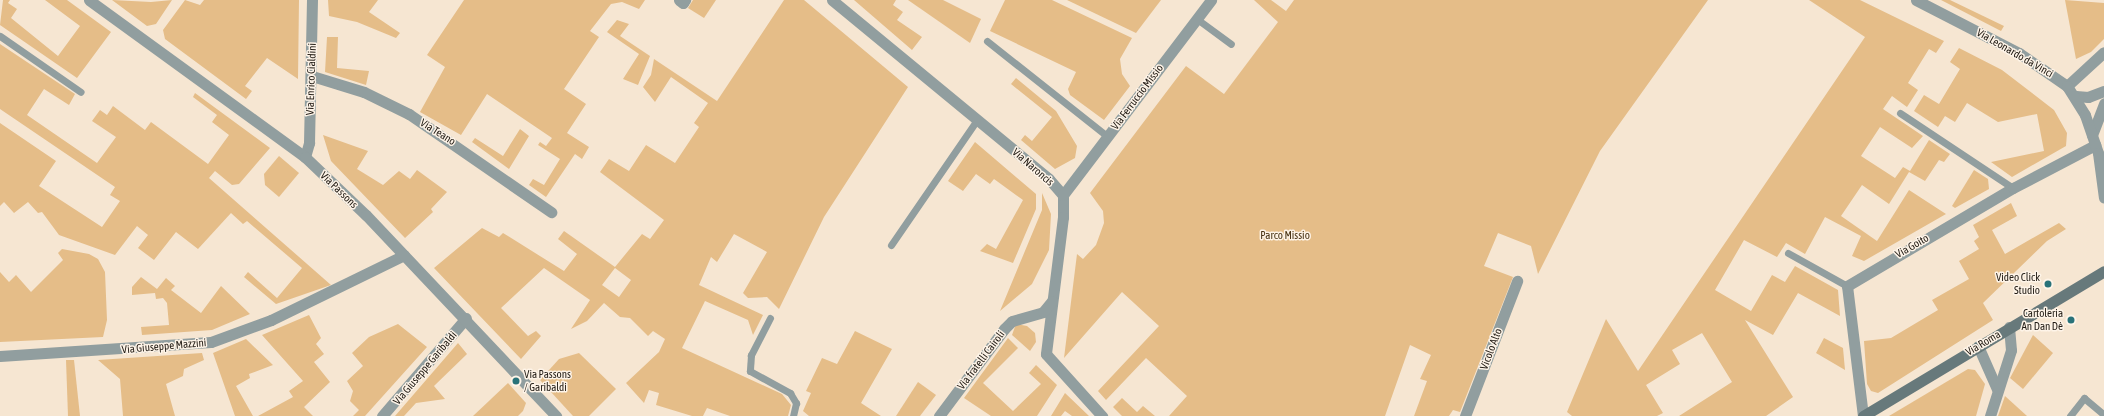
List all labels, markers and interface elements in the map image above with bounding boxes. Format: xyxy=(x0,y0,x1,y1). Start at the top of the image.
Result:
street label: Via Leonardo da Vinci xyxy=(1974,26,2056,80)
street label: Via Enrico Cialdini xyxy=(303,43,319,115)
street label: Via Ferruccio Missio xyxy=(1108,62,1166,132)
street label: Via Teano xyxy=(418,116,458,148)
street label: Via Naroncis xyxy=(1010,145,1056,189)
street label: Via Passons xyxy=(318,169,360,211)
park label: Parco Missio xyxy=(1260,228,1310,242)
street label: Via Goito xyxy=(1893,231,1931,261)
place label: Video Click Studio xyxy=(1996,271,2040,297)
marker: Video Click Studio xyxy=(2043,279,2053,289)
place label: Cartoleria An Dan Dè xyxy=(2021,307,2063,333)
marker: Cartoleria An Dan Dè xyxy=(2066,315,2076,325)
street label: Vicolo Alto xyxy=(1477,326,1505,372)
street label: Via Roma xyxy=(1963,327,2003,359)
street label: Via fratelli Cairoli xyxy=(955,328,1007,392)
street label: Via Giuseppe Garibaldi xyxy=(390,329,460,407)
street label: Via Giuseppe Mazzini xyxy=(121,336,207,356)
place label: Via Passons / Garibaldi xyxy=(524,368,571,394)
marker: Via Passons / Garibaldi xyxy=(511,376,521,386)

